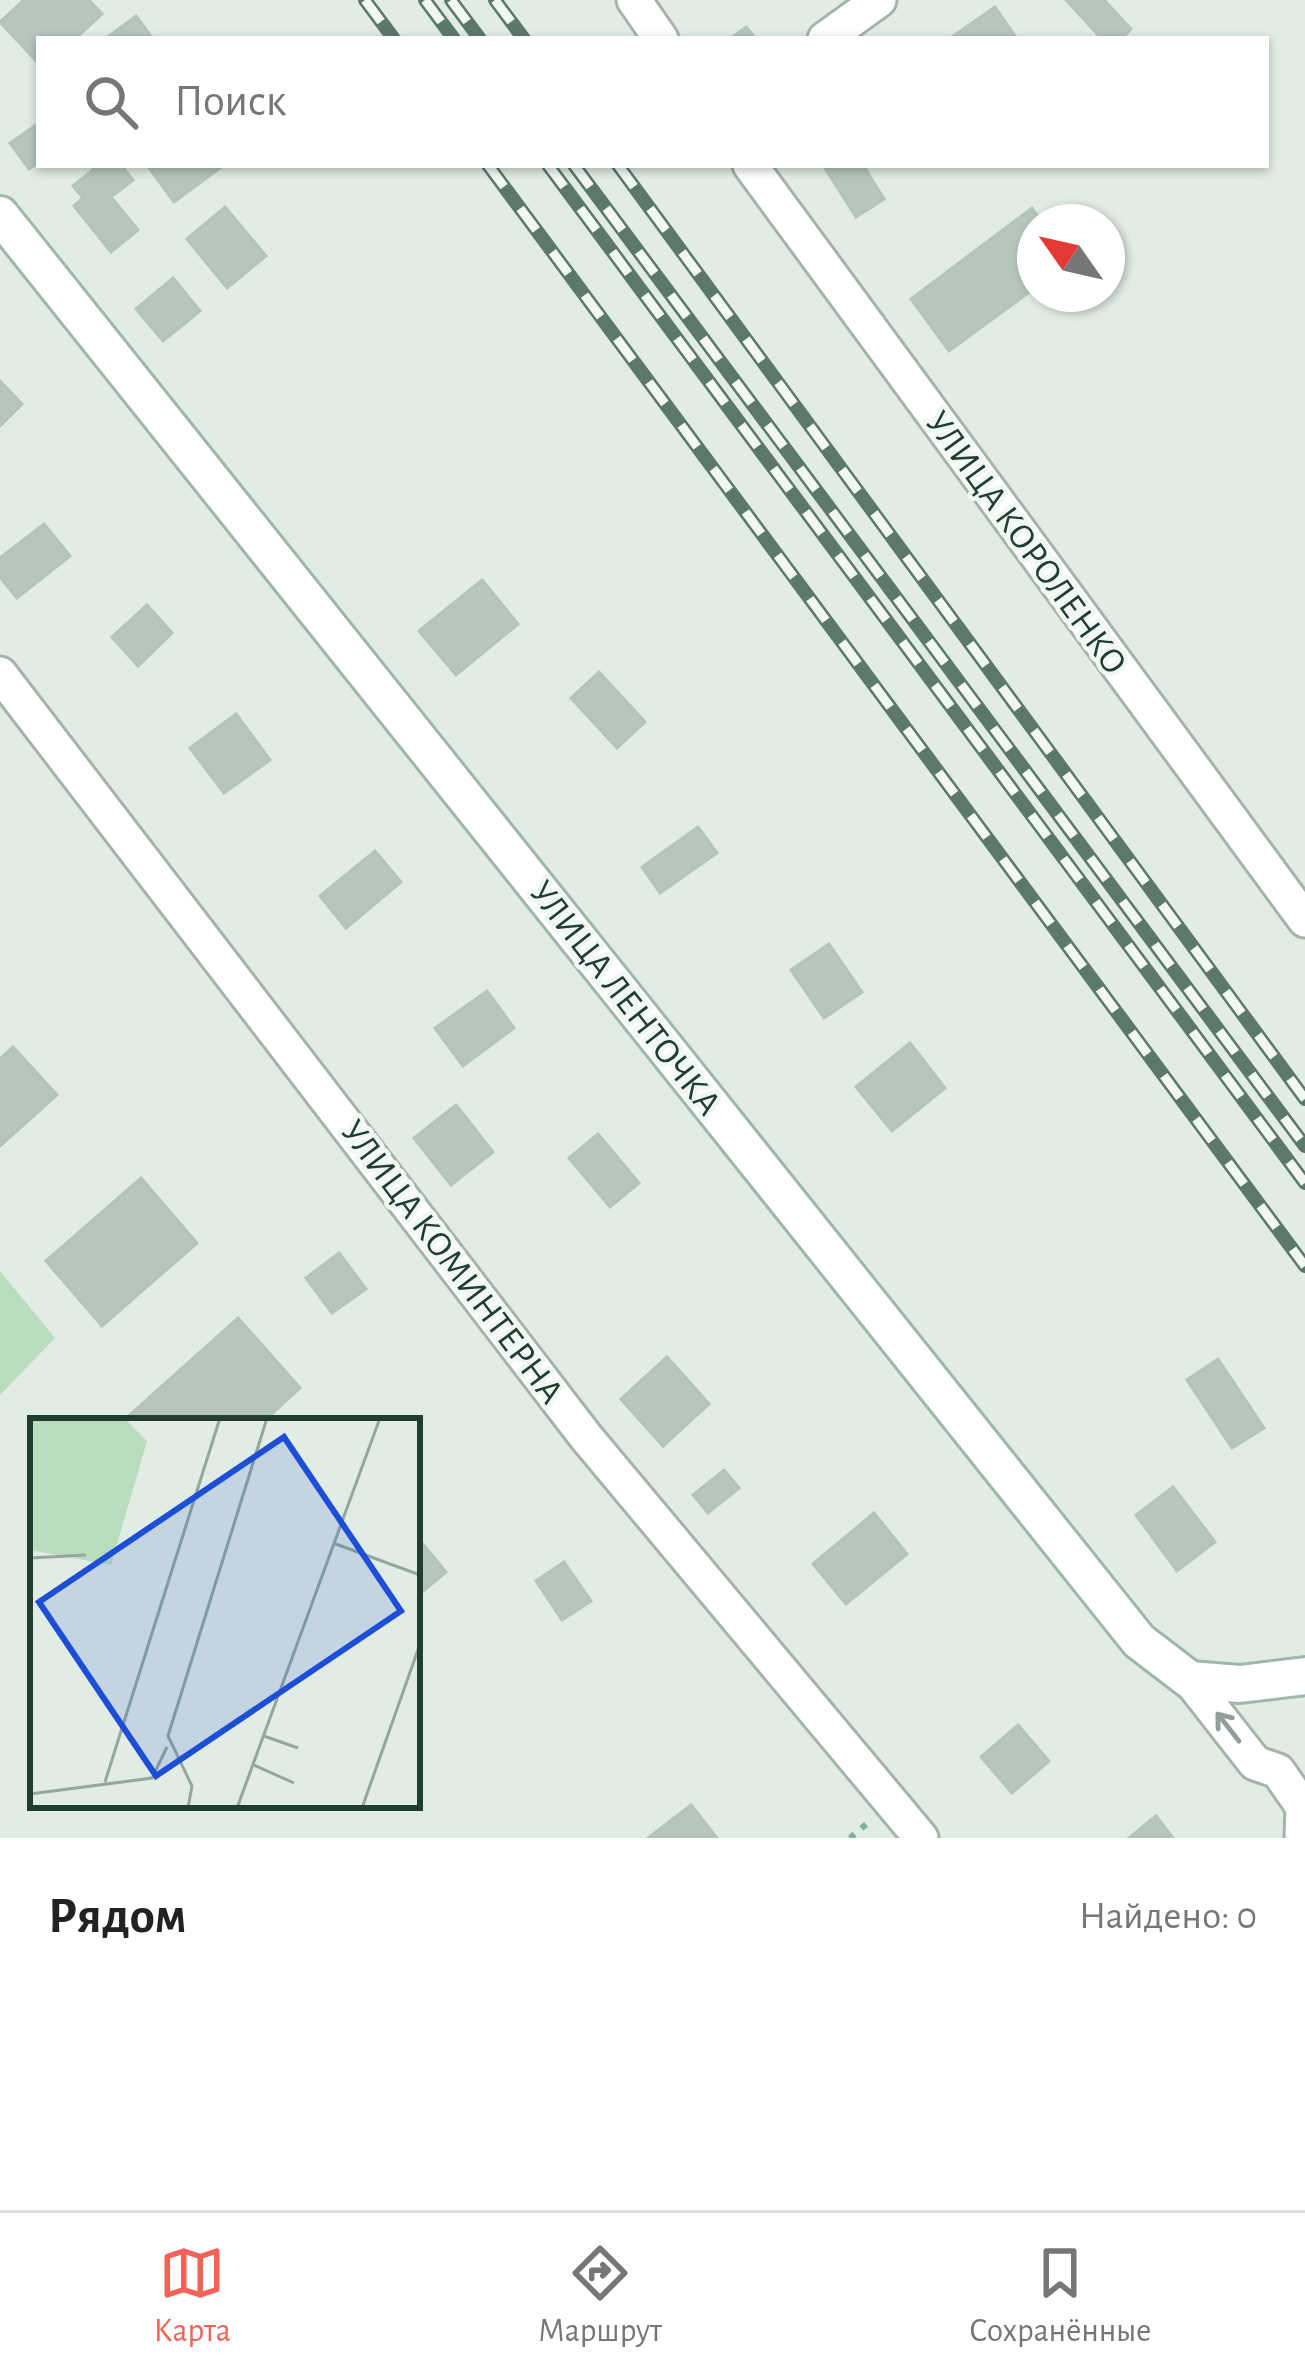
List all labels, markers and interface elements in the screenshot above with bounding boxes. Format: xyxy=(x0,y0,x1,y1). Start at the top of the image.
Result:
search box xyxy=(36,36,1269,168)
icon: search xyxy=(78,69,144,135)
text: Поиск xyxy=(174,79,286,124)
north arrow xyxy=(1017,204,1125,312)
street label: УЛИЦА КОРОЛЕНКО xyxy=(919,405,1133,681)
street label: УЛИЦА ЛЕНТОЧКА xyxy=(523,874,727,1122)
street label: УЛИЦА КОМИНТЕРНА xyxy=(334,1114,570,1410)
inset map xyxy=(30,1418,420,1808)
one-way arrow xyxy=(1215,1711,1242,1743)
text: Рядом xyxy=(48,1891,187,1942)
text: Найдено: 0 xyxy=(1079,1897,1257,1936)
tab: Карта xyxy=(154,2240,231,2352)
tab: Маршрут xyxy=(538,2240,662,2352)
tab: Сохранённые xyxy=(969,2240,1151,2352)

